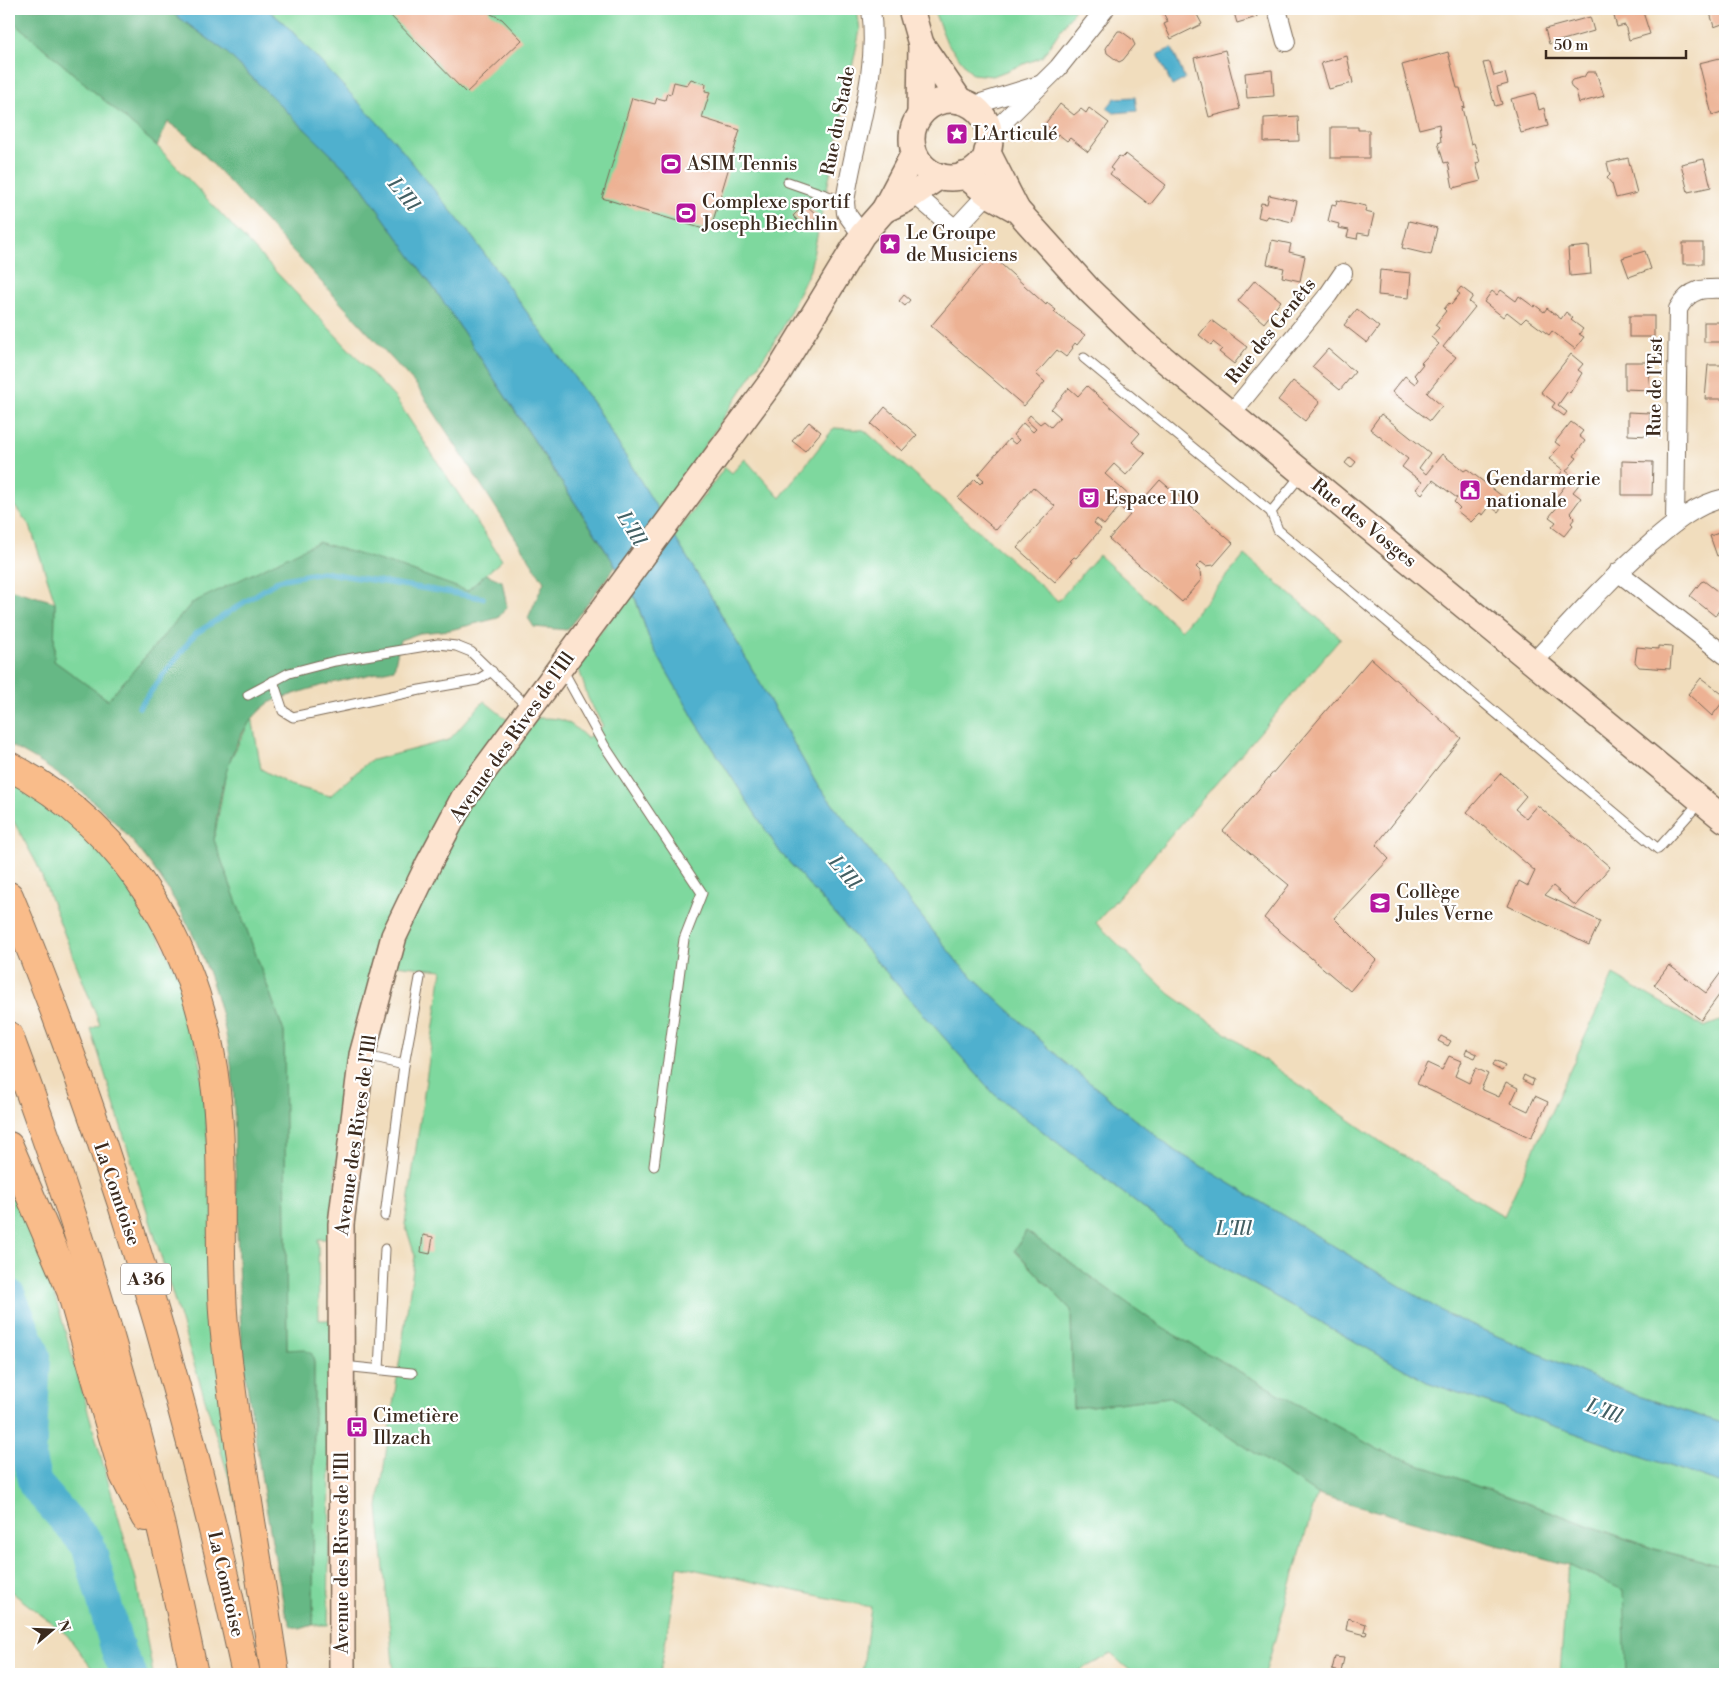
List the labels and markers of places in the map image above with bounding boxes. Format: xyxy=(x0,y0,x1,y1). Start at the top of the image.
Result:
place icon: L’Articulé xyxy=(945,122,969,146)
place label: L’Articulé xyxy=(973,122,1058,146)
sports icon: ASIM Tennis xyxy=(659,152,683,176)
place label: ASIM Tennis xyxy=(686,152,797,176)
place label: Complexe sportif Joseph Biechlin xyxy=(701,190,851,236)
sports icon: Complexe sportif Joseph Biechlin xyxy=(674,201,698,225)
place label: Le Groupe de Musiciens xyxy=(906,221,1018,267)
place icon: Le Groupe de Musiciens xyxy=(878,232,902,256)
place label: Gendarmerie nationale xyxy=(1486,467,1601,513)
public building icon: Gendarmerie nationale xyxy=(1458,478,1482,502)
theatre icon: Espace 110 xyxy=(1077,486,1101,510)
place label: Espace 110 xyxy=(1105,486,1199,510)
place label: Collège Jules Verne xyxy=(1395,880,1493,926)
school or university icon: Collège Jules Verne xyxy=(1368,891,1392,915)
place label: Cimetière Illzach xyxy=(373,1404,459,1450)
bus stop icon: Cimetière Illzach xyxy=(345,1415,369,1439)

